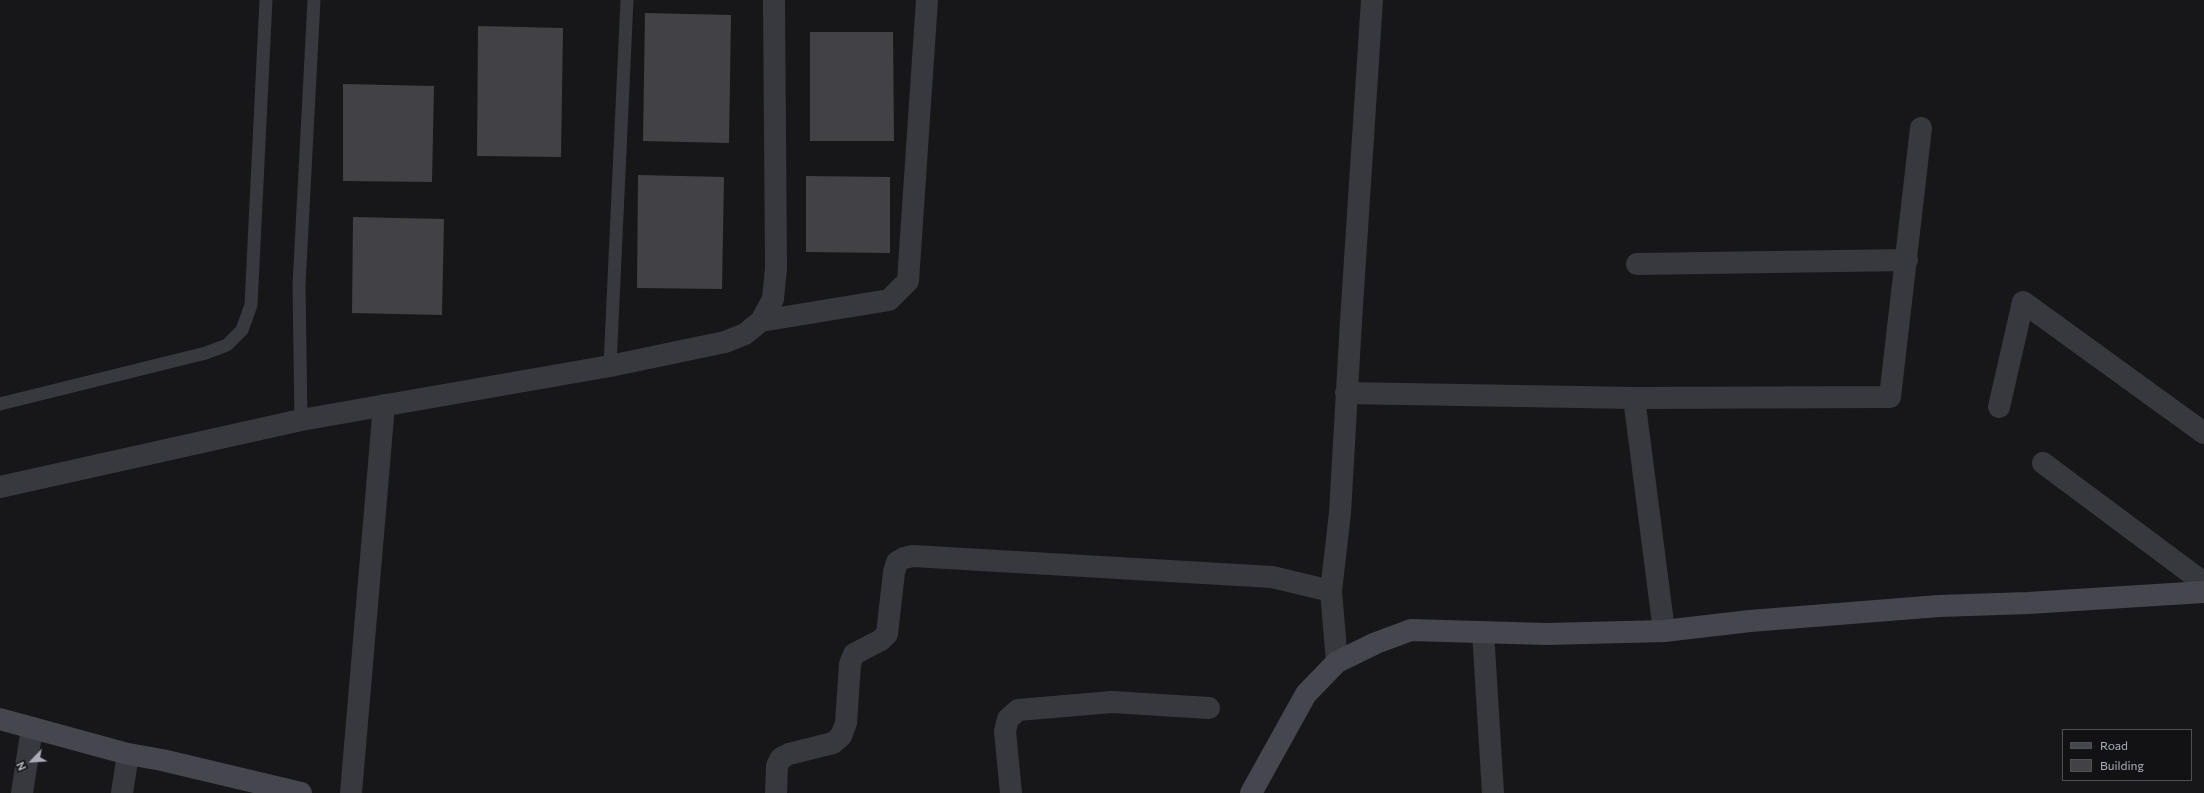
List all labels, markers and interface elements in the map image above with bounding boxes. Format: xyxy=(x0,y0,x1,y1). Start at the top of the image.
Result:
legend xyxy=(2062,729,2192,781)
text: Road xyxy=(2100,738,2128,752)
north arrow xyxy=(12,741,52,781)
text: Building xyxy=(2100,758,2144,772)
text: N xyxy=(13,760,28,773)

